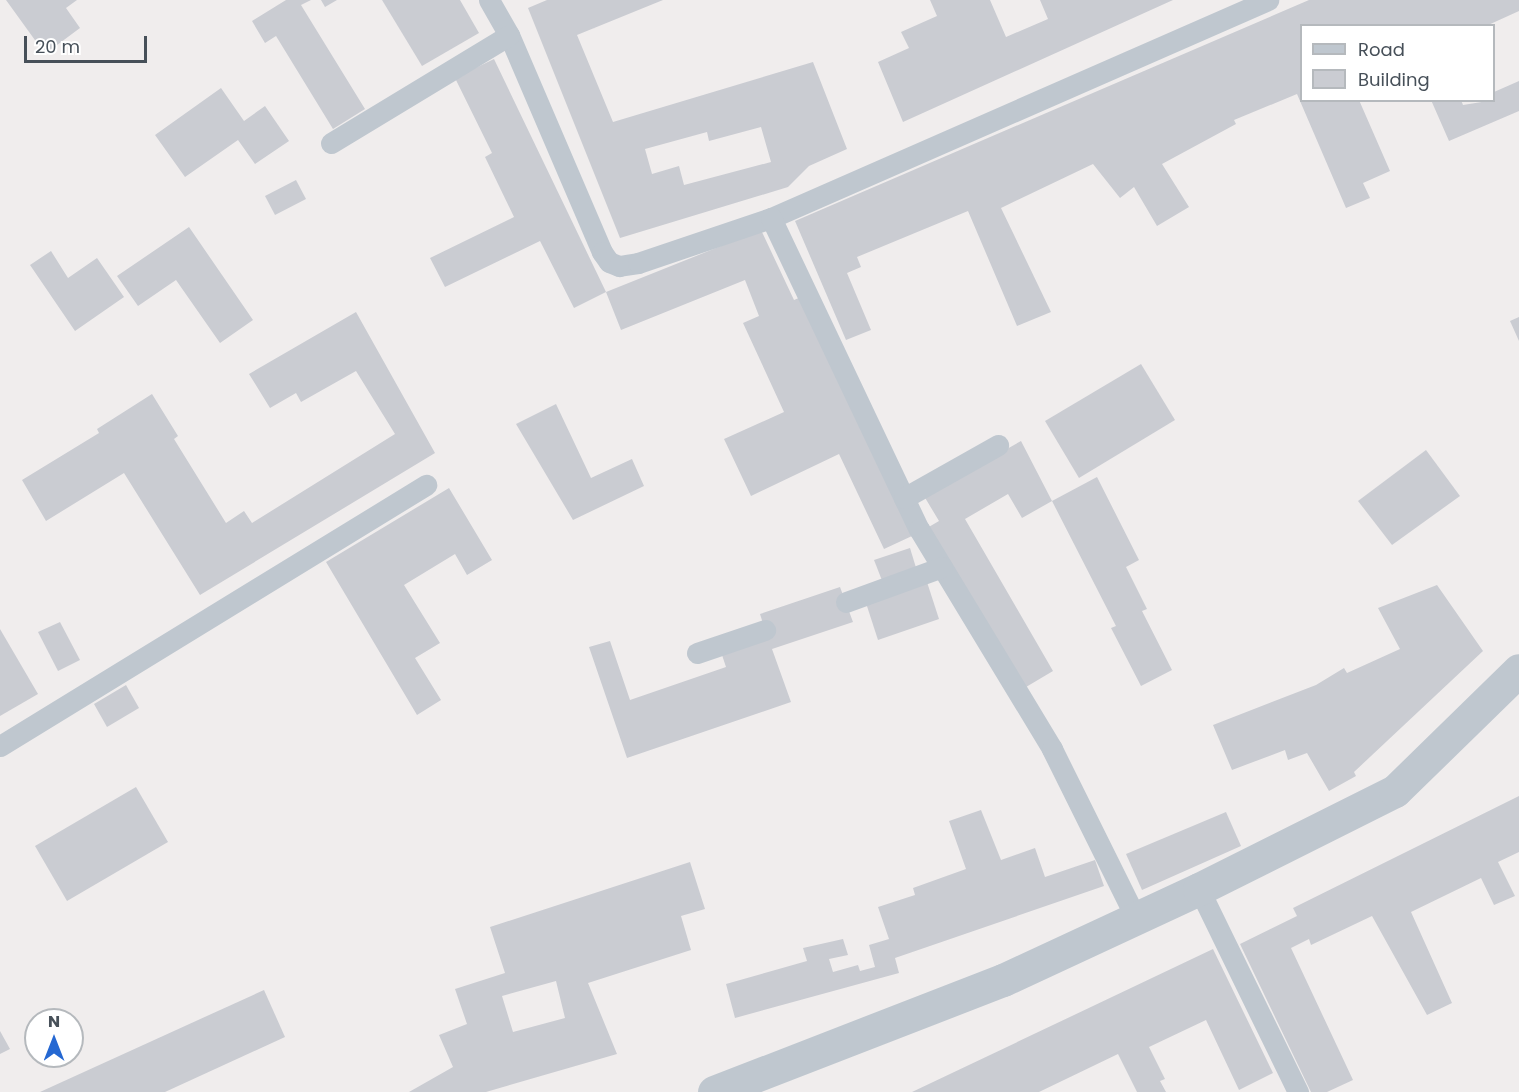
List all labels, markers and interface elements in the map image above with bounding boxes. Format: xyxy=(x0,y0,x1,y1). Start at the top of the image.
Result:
scale bar xyxy=(27,24,150,62)
legend xyxy=(1300,24,1495,102)
text: 20 m xyxy=(35,34,80,59)
text: Road xyxy=(1358,37,1405,62)
text: Building xyxy=(1358,67,1430,92)
north arrow xyxy=(24,1008,84,1068)
text: N xyxy=(48,1010,60,1033)

